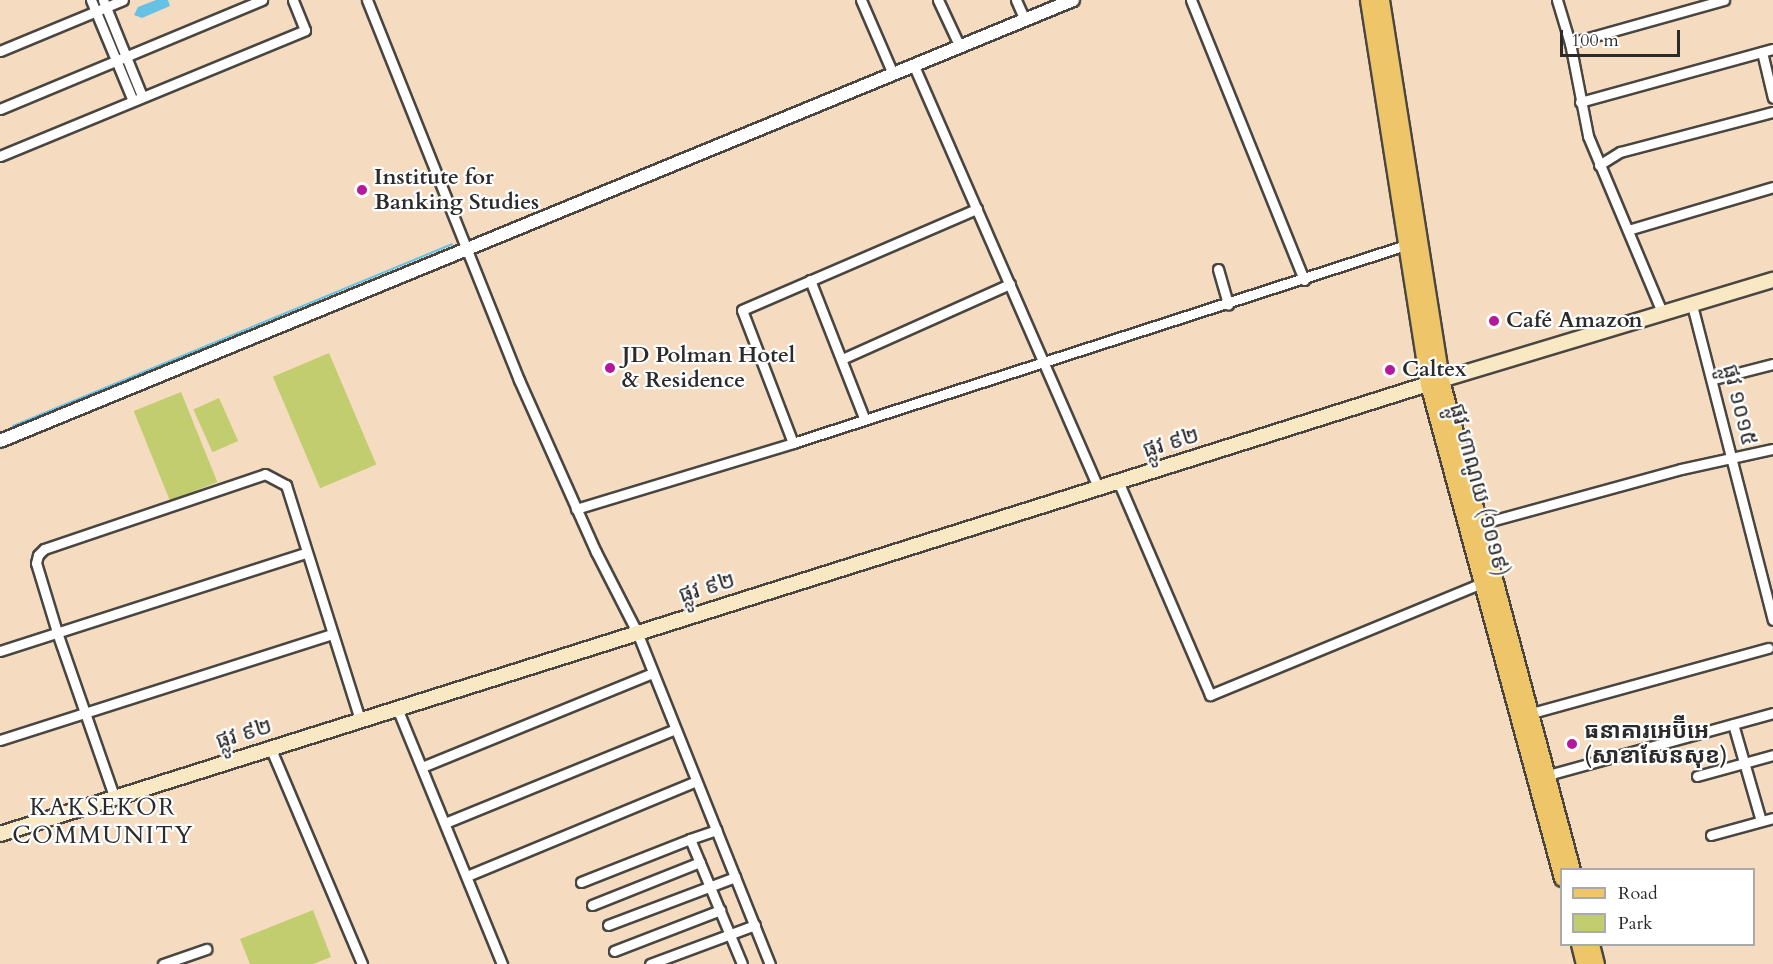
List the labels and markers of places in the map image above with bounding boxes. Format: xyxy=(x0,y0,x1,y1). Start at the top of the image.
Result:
place label: Institute for Banking Studies xyxy=(374,164,539,216)
marker: Institute for Banking Studies xyxy=(355,183,369,197)
place label: Café Amazon xyxy=(1506,308,1643,334)
marker: Café Amazon xyxy=(1487,314,1501,328)
place label: JD Polman Hotel & Residence xyxy=(622,342,795,394)
place label: Caltex xyxy=(1402,357,1467,383)
marker: JD Polman Hotel & Residence xyxy=(603,361,617,375)
marker: Caltex xyxy=(1383,363,1397,377)
place label: ធនាគារអេប៊ីអេ (សាខាសែនសុខ) xyxy=(1584,718,1727,770)
marker: ធនាគារអេប៊ីអេ (សាខាសែនសុខ) xyxy=(1565,737,1579,751)

